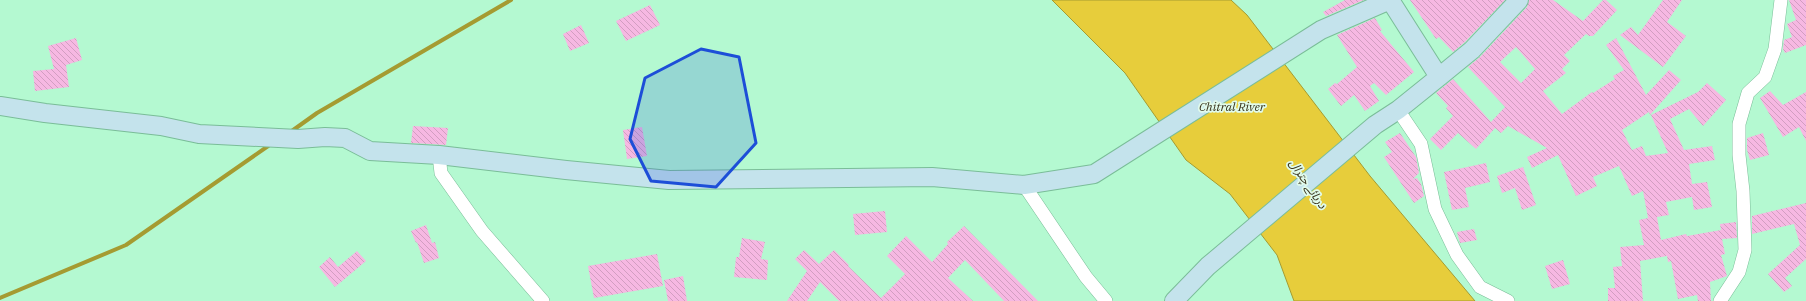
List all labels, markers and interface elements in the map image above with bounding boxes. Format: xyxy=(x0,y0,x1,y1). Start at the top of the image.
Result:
water label: Chitral River xyxy=(1199,99,1266,114)
water label: دریائے چترال xyxy=(1286,156,1331,212)

